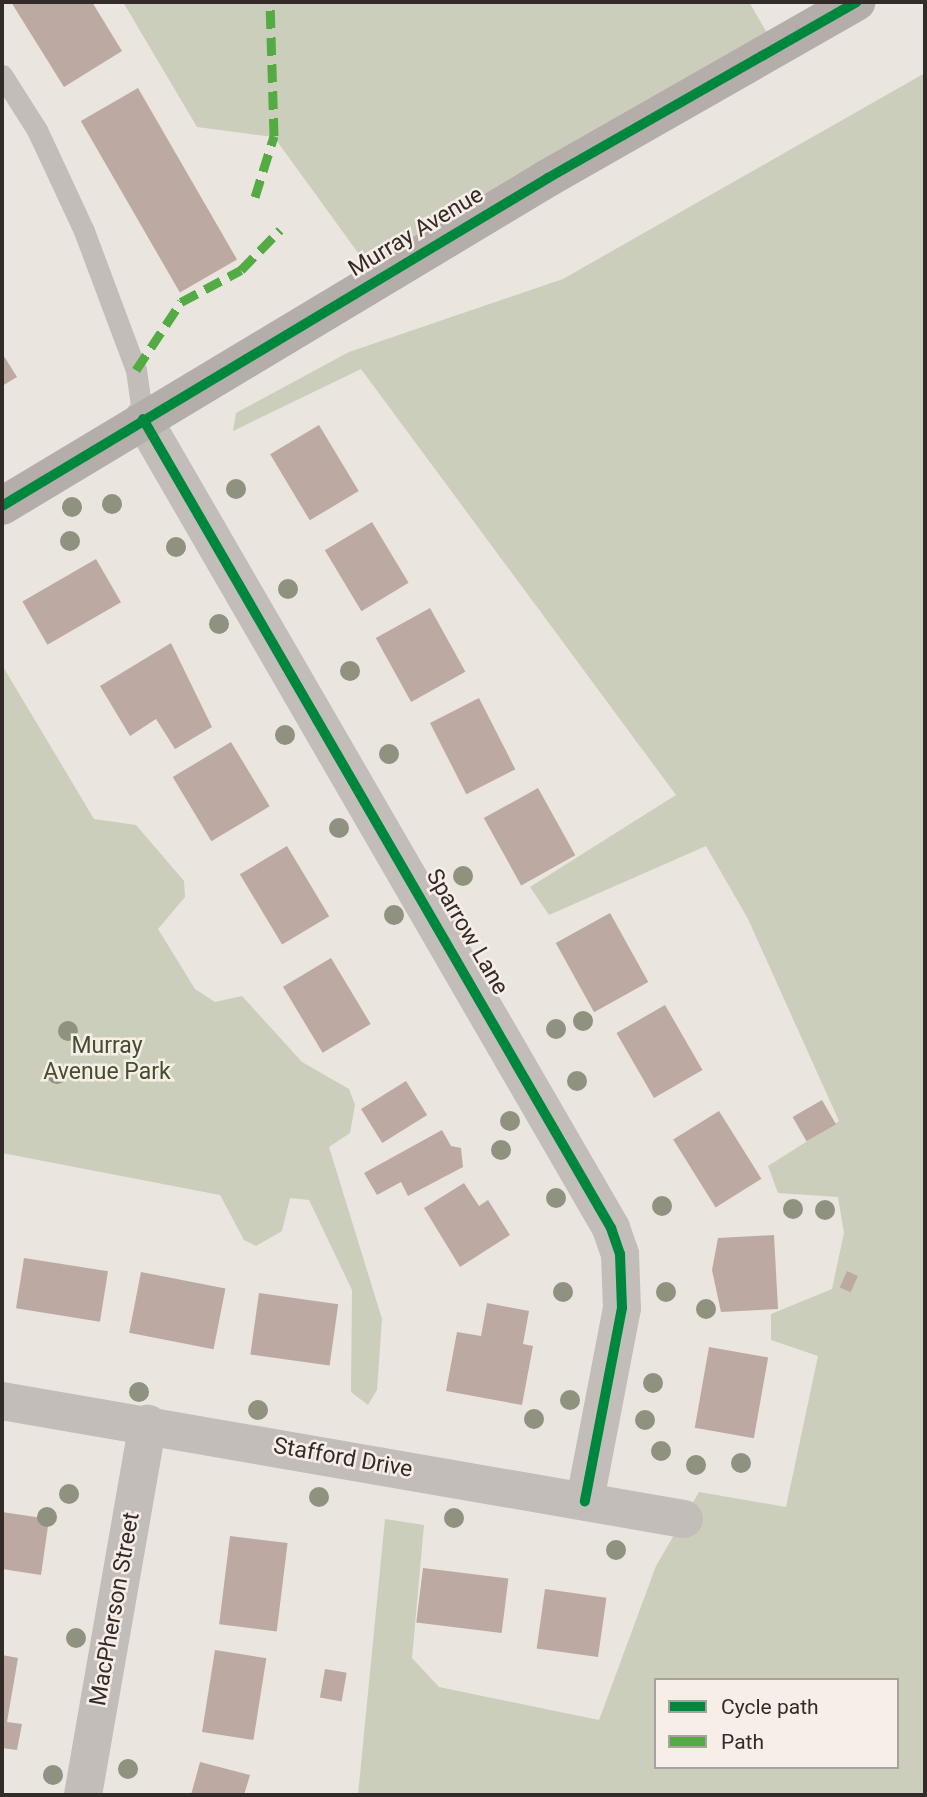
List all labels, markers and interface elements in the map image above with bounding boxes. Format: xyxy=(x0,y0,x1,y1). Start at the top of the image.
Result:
street label: Murray Avenue xyxy=(344,181,488,283)
street label: Sparrow Lane xyxy=(420,864,514,1000)
park label: Murray Avenue Park xyxy=(43,1032,171,1086)
street label: Stafford Drive xyxy=(271,1432,415,1484)
street label: MacPherson Street xyxy=(84,1510,146,1708)
legend xyxy=(654,1678,899,1769)
text: Cycle path xyxy=(721,1695,819,1719)
text: Path xyxy=(721,1730,764,1754)

